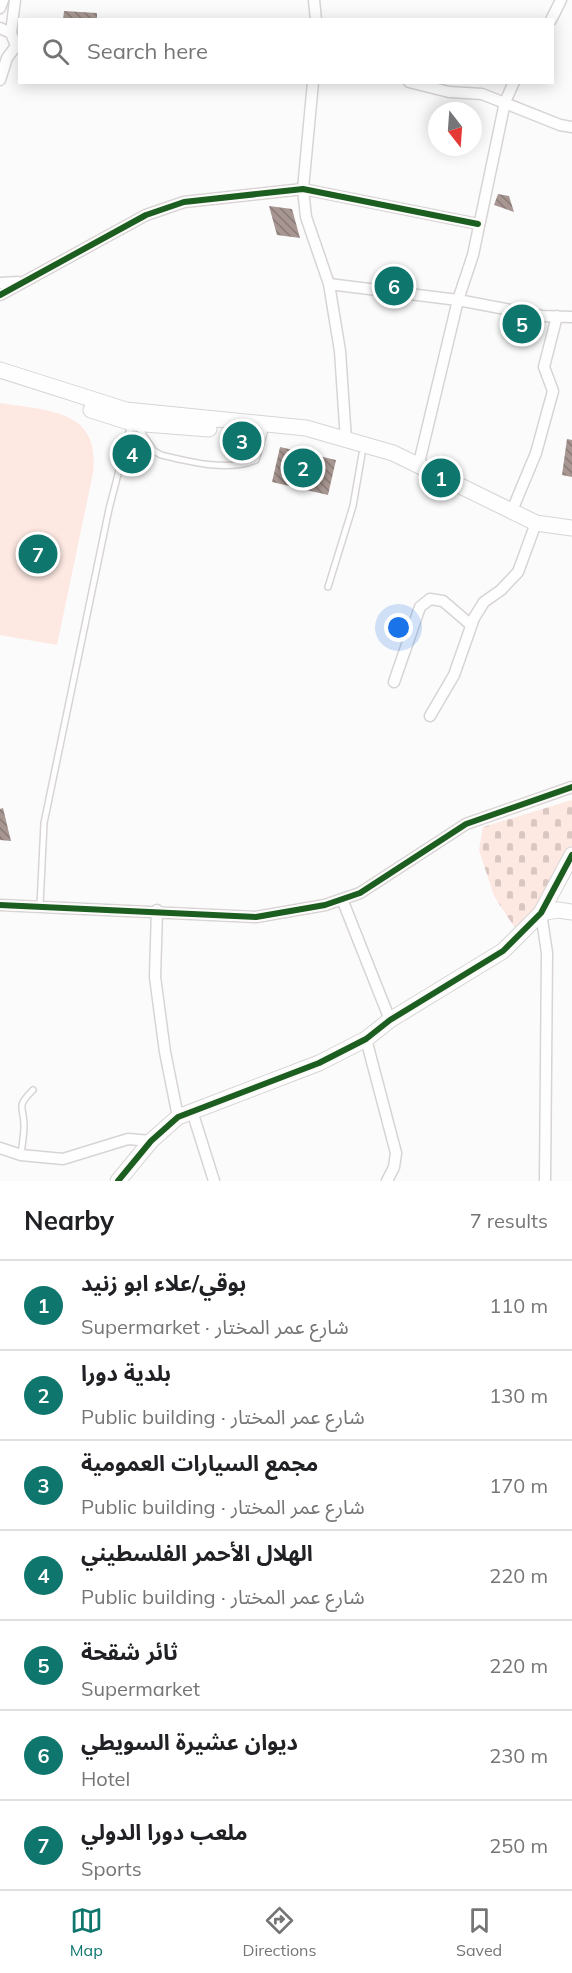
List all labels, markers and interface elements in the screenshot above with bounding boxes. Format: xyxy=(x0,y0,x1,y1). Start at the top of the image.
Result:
search box xyxy=(18,18,554,84)
icon: search xyxy=(39,35,72,68)
text: Search here xyxy=(87,37,208,65)
north arrow xyxy=(428,102,482,156)
pin: 6 xyxy=(374,264,414,308)
pin: 5 xyxy=(502,302,542,346)
pin: 3 xyxy=(222,418,262,464)
pin: 4 xyxy=(112,432,152,476)
pin: 2 xyxy=(284,446,322,490)
pin: 1 xyxy=(422,456,460,500)
pin: 7 xyxy=(18,532,57,576)
your location xyxy=(384,613,413,642)
text: Nearby xyxy=(24,1204,114,1237)
text: 7 results xyxy=(470,1208,548,1233)
text: بوقي/علاء ابو زنيد xyxy=(81,1269,246,1297)
text: 1 xyxy=(38,1293,50,1318)
text: 110 m xyxy=(489,1293,548,1318)
text: Supermarket · شارع عمر المختار xyxy=(81,1314,349,1339)
text: بلدية دورا xyxy=(81,1359,171,1387)
text: 2 xyxy=(38,1383,50,1408)
text: 130 m xyxy=(489,1383,548,1408)
text: Public building · شارع عمر المختار xyxy=(81,1404,365,1429)
text: مجمع السيارات العمومية xyxy=(81,1449,318,1477)
text: 3 xyxy=(38,1473,50,1498)
text: 170 m xyxy=(489,1473,548,1498)
text: Public building · شارع عمر المختار xyxy=(81,1494,365,1519)
text: الهلال الأحمر الفلسطيني xyxy=(81,1539,313,1567)
text: 4 xyxy=(38,1563,50,1588)
text: 220 m xyxy=(489,1563,548,1588)
text: Public building · شارع عمر المختار xyxy=(81,1584,365,1609)
text: ثائر شقحة xyxy=(81,1638,178,1666)
text: 5 xyxy=(38,1653,50,1678)
text: 220 m xyxy=(489,1653,548,1678)
text: Supermarket xyxy=(81,1676,200,1701)
text: ديوان عشيرة السويطي xyxy=(81,1728,298,1756)
text: 6 xyxy=(38,1743,50,1768)
text: 230 m xyxy=(489,1743,548,1768)
text: Hotel xyxy=(81,1766,130,1791)
text: ملعب دورا الدولي xyxy=(81,1818,248,1846)
text: 7 xyxy=(38,1833,50,1858)
text: 250 m xyxy=(489,1833,548,1858)
text: Sports xyxy=(81,1856,142,1881)
tab: Map xyxy=(70,1904,103,1960)
tab: Directions xyxy=(242,1904,316,1960)
tab: Saved xyxy=(456,1904,502,1960)

